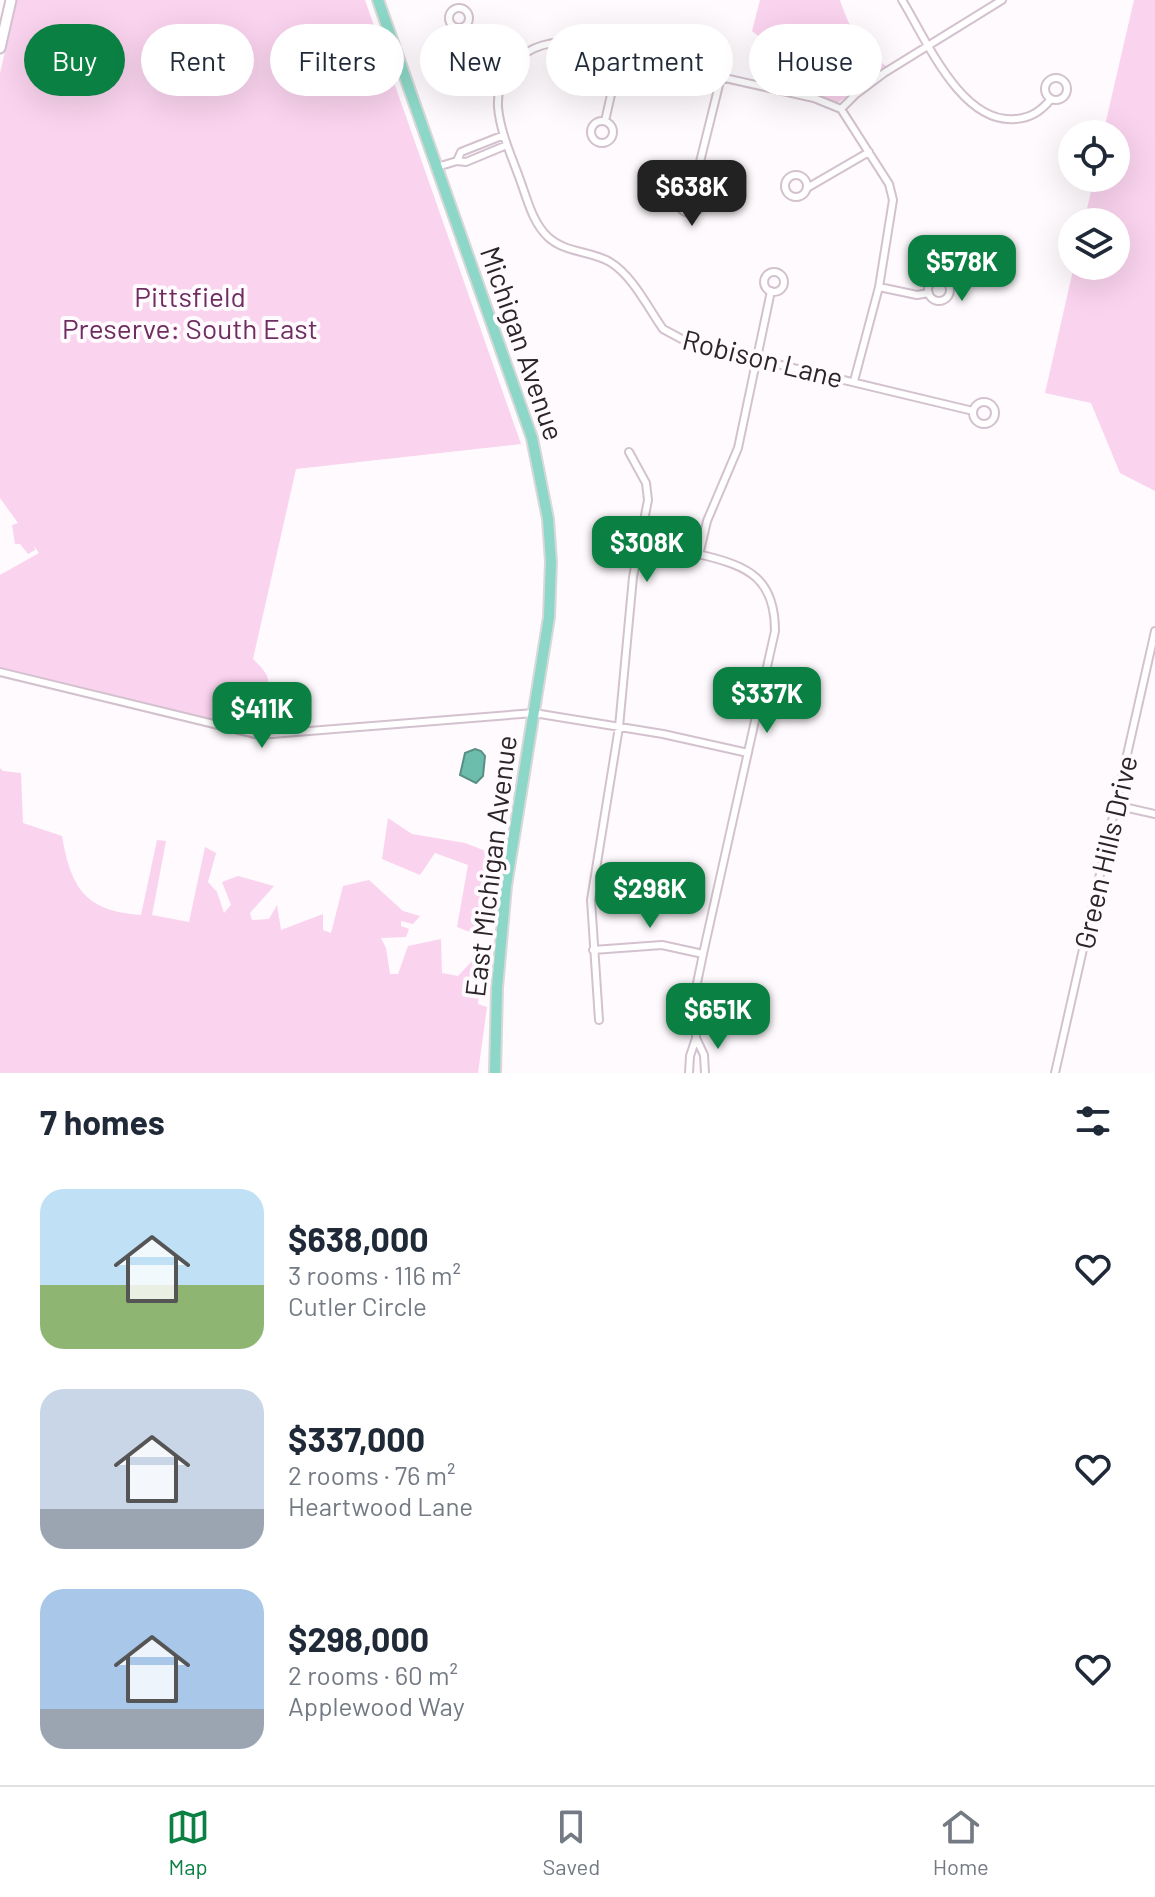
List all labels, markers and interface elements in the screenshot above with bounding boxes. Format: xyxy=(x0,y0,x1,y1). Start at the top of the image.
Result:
chip: Buy xyxy=(24,24,125,96)
chip: Rent xyxy=(141,24,254,96)
chip: Filters xyxy=(270,24,404,96)
chip: New xyxy=(420,24,530,96)
chip: Apartment xyxy=(546,24,733,96)
chip: House xyxy=(749,24,882,96)
map controls xyxy=(1058,120,1130,280)
button: locate xyxy=(1058,120,1130,192)
pin: $638K xyxy=(636,160,748,228)
text: $638K xyxy=(655,170,729,201)
button: layers xyxy=(1058,208,1130,280)
pin: $578K xyxy=(906,235,1018,303)
street label: Michigan Avenue xyxy=(474,242,572,444)
text: $578K xyxy=(926,245,998,276)
park label: Pittsfield Preserve: South East xyxy=(62,279,318,345)
street label: Robison Lane xyxy=(679,322,847,394)
pin: $308K xyxy=(591,516,703,584)
text: $308K xyxy=(610,526,684,557)
pin: $337K xyxy=(711,667,823,735)
text: $337K xyxy=(731,677,803,708)
pin: $411K xyxy=(206,682,318,750)
text: $411K xyxy=(231,692,293,723)
street label: East Michigan Avenue xyxy=(457,733,523,999)
street label: Green Hills Drive xyxy=(1066,752,1144,952)
pin: $298K xyxy=(594,862,706,930)
text: $298K xyxy=(613,872,687,903)
pin: $651K xyxy=(662,983,774,1051)
text: $651K xyxy=(684,993,752,1024)
icon: filters xyxy=(1071,1099,1115,1143)
text: 7 homes xyxy=(40,1101,165,1142)
text: $638,000 xyxy=(288,1218,429,1259)
icon: home xyxy=(104,1221,200,1317)
icon: heart xyxy=(1071,1247,1115,1291)
text: 3 rooms · 116 m² xyxy=(288,1259,461,1290)
text: Cutler Circle xyxy=(288,1290,427,1321)
text: $337,000 xyxy=(288,1418,425,1459)
icon: home xyxy=(104,1421,200,1517)
icon: heart xyxy=(1071,1447,1115,1491)
text: 2 rooms · 76 m² xyxy=(288,1459,456,1490)
text: Heartwood Lane xyxy=(288,1490,473,1521)
text: $298,000 xyxy=(288,1618,429,1659)
icon: home xyxy=(104,1621,200,1717)
icon: heart xyxy=(1071,1647,1115,1691)
text: 2 rooms · 60 m² xyxy=(288,1659,458,1690)
text: Applewood Way xyxy=(288,1690,465,1721)
tab: Map xyxy=(166,1805,210,1879)
tab: Saved xyxy=(543,1805,600,1879)
tab: Home xyxy=(933,1805,989,1879)

